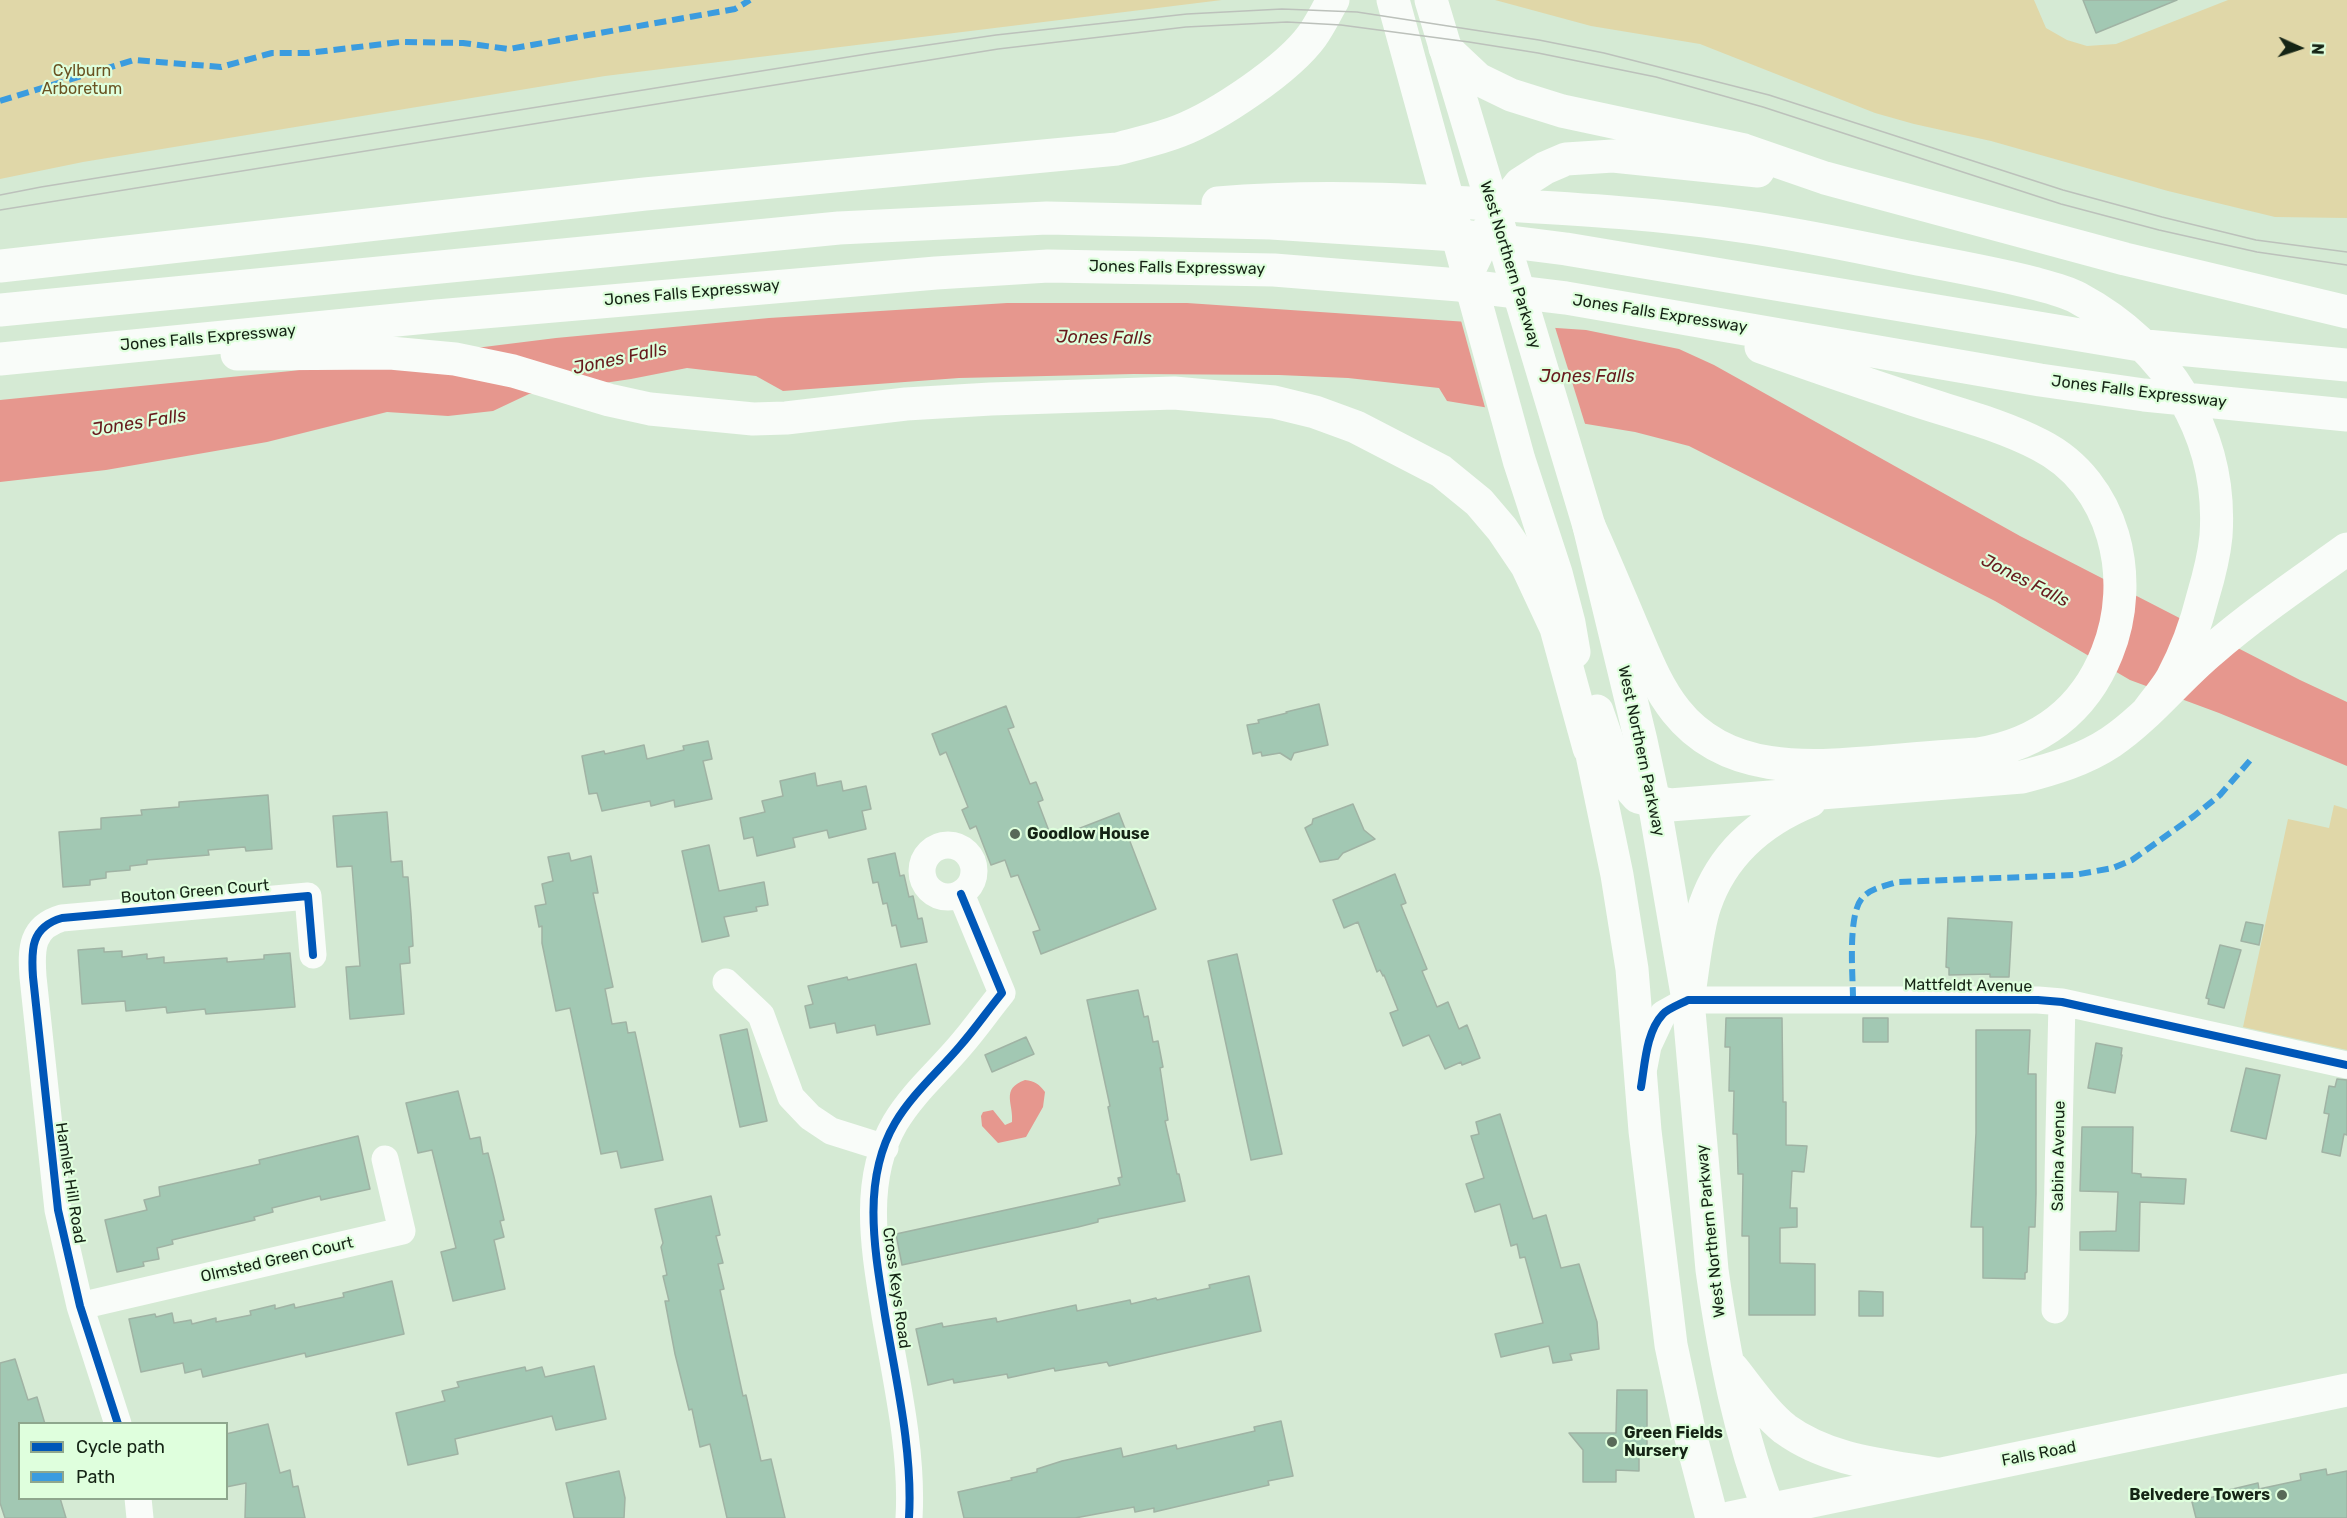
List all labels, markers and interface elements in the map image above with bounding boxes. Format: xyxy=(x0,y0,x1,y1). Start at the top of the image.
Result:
north arrow xyxy=(2269,18,2329,78)
text: N xyxy=(2308,43,2327,55)
park label: Cylburn Arboretum xyxy=(42,61,122,99)
street label: West Northern Parkway xyxy=(1475,179,1545,351)
street label: Jones Falls Expressway xyxy=(1089,257,1265,279)
street label: Jones Falls Expressway xyxy=(603,276,781,310)
street label: Jones Falls Expressway xyxy=(1571,291,1749,337)
street label: Jones Falls Expressway xyxy=(119,321,297,355)
water label: Jones Falls xyxy=(1056,326,1152,350)
water label: Jones Falls xyxy=(571,339,669,379)
water label: Jones Falls xyxy=(1539,366,1635,388)
street label: Jones Falls Expressway xyxy=(2050,372,2228,412)
water label: Jones Falls xyxy=(90,405,188,441)
water label: Jones Falls xyxy=(1978,550,2072,612)
street label: West Northern Parkway xyxy=(1614,664,1668,838)
place label: Goodlow House xyxy=(1027,824,1149,844)
marker: Goodlow House xyxy=(1008,827,1022,841)
street label: Bouton Green Court xyxy=(120,876,270,908)
street label: Mattfeldt Avenue xyxy=(1904,975,2032,997)
street label: Sabina Avenue xyxy=(2048,1101,2070,1211)
street label: Hamlet Hill Road xyxy=(51,1121,89,1245)
street label: West Northern Parkway xyxy=(1692,1143,1730,1319)
street label: Cross Keys Road xyxy=(878,1226,914,1350)
street label: Olmsted Green Court xyxy=(199,1233,355,1287)
legend xyxy=(18,1422,228,1500)
place label: Green Fields Nursery xyxy=(1624,1423,1723,1461)
marker: Green Fields Nursery xyxy=(1605,1435,1619,1449)
text: Cycle path xyxy=(76,1436,165,1458)
street label: Falls Road xyxy=(2000,1437,2078,1471)
text: Path xyxy=(76,1466,115,1488)
place label: Belvedere Towers xyxy=(2129,1485,2270,1505)
marker: Belvedere Towers xyxy=(2275,1488,2289,1502)

